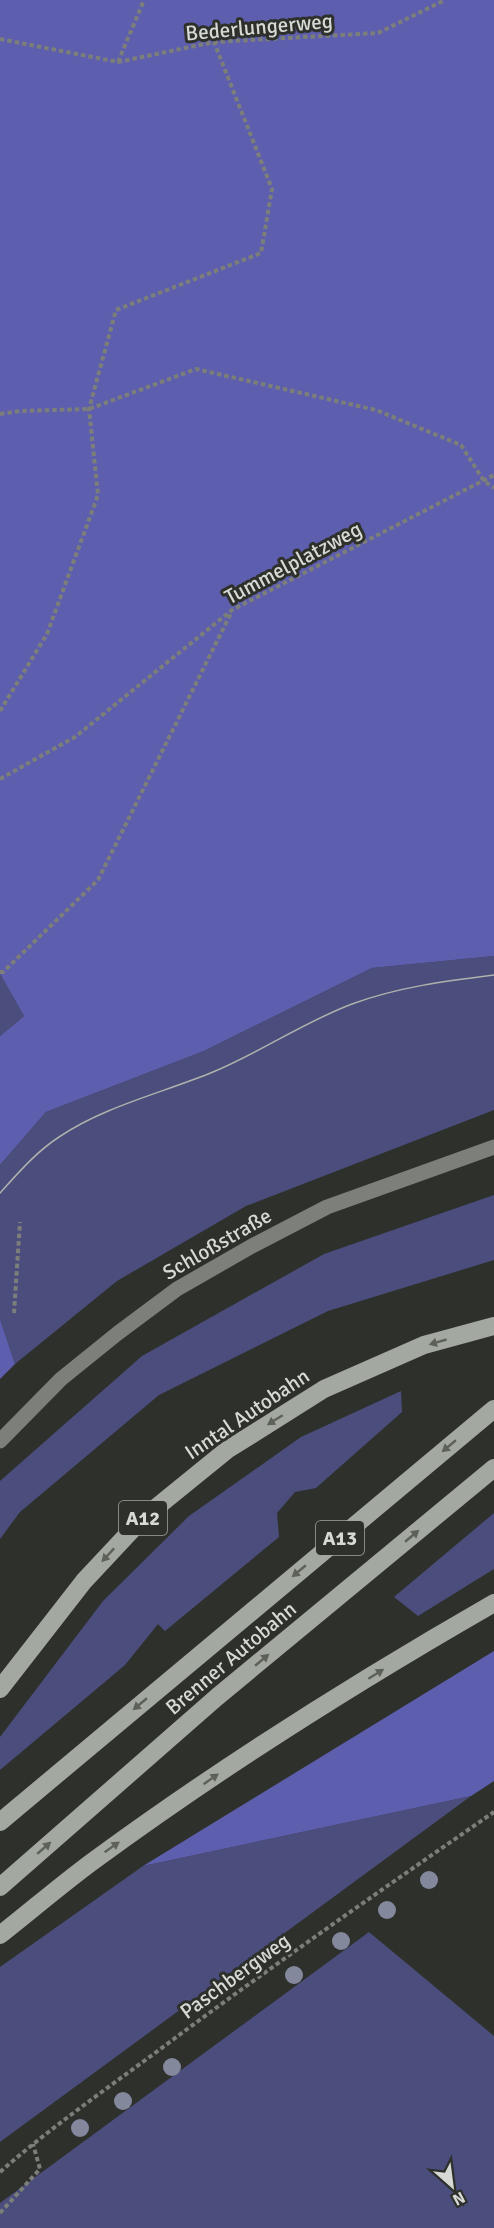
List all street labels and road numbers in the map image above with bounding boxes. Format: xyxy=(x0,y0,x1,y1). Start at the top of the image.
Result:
street label: Bederlungerweg xyxy=(184,8,334,46)
street label: Tummelplatzweg xyxy=(220,516,366,610)
street label: Schloßstraße xyxy=(158,1202,276,1286)
street label: Inntal Autobahn xyxy=(180,1363,314,1465)
road number: A12 xyxy=(119,1501,167,1535)
road number: A13 xyxy=(316,1521,364,1555)
street label: Brenner Autobahn xyxy=(160,1596,302,1720)
street label: Paschbergweg xyxy=(175,1927,295,2025)

